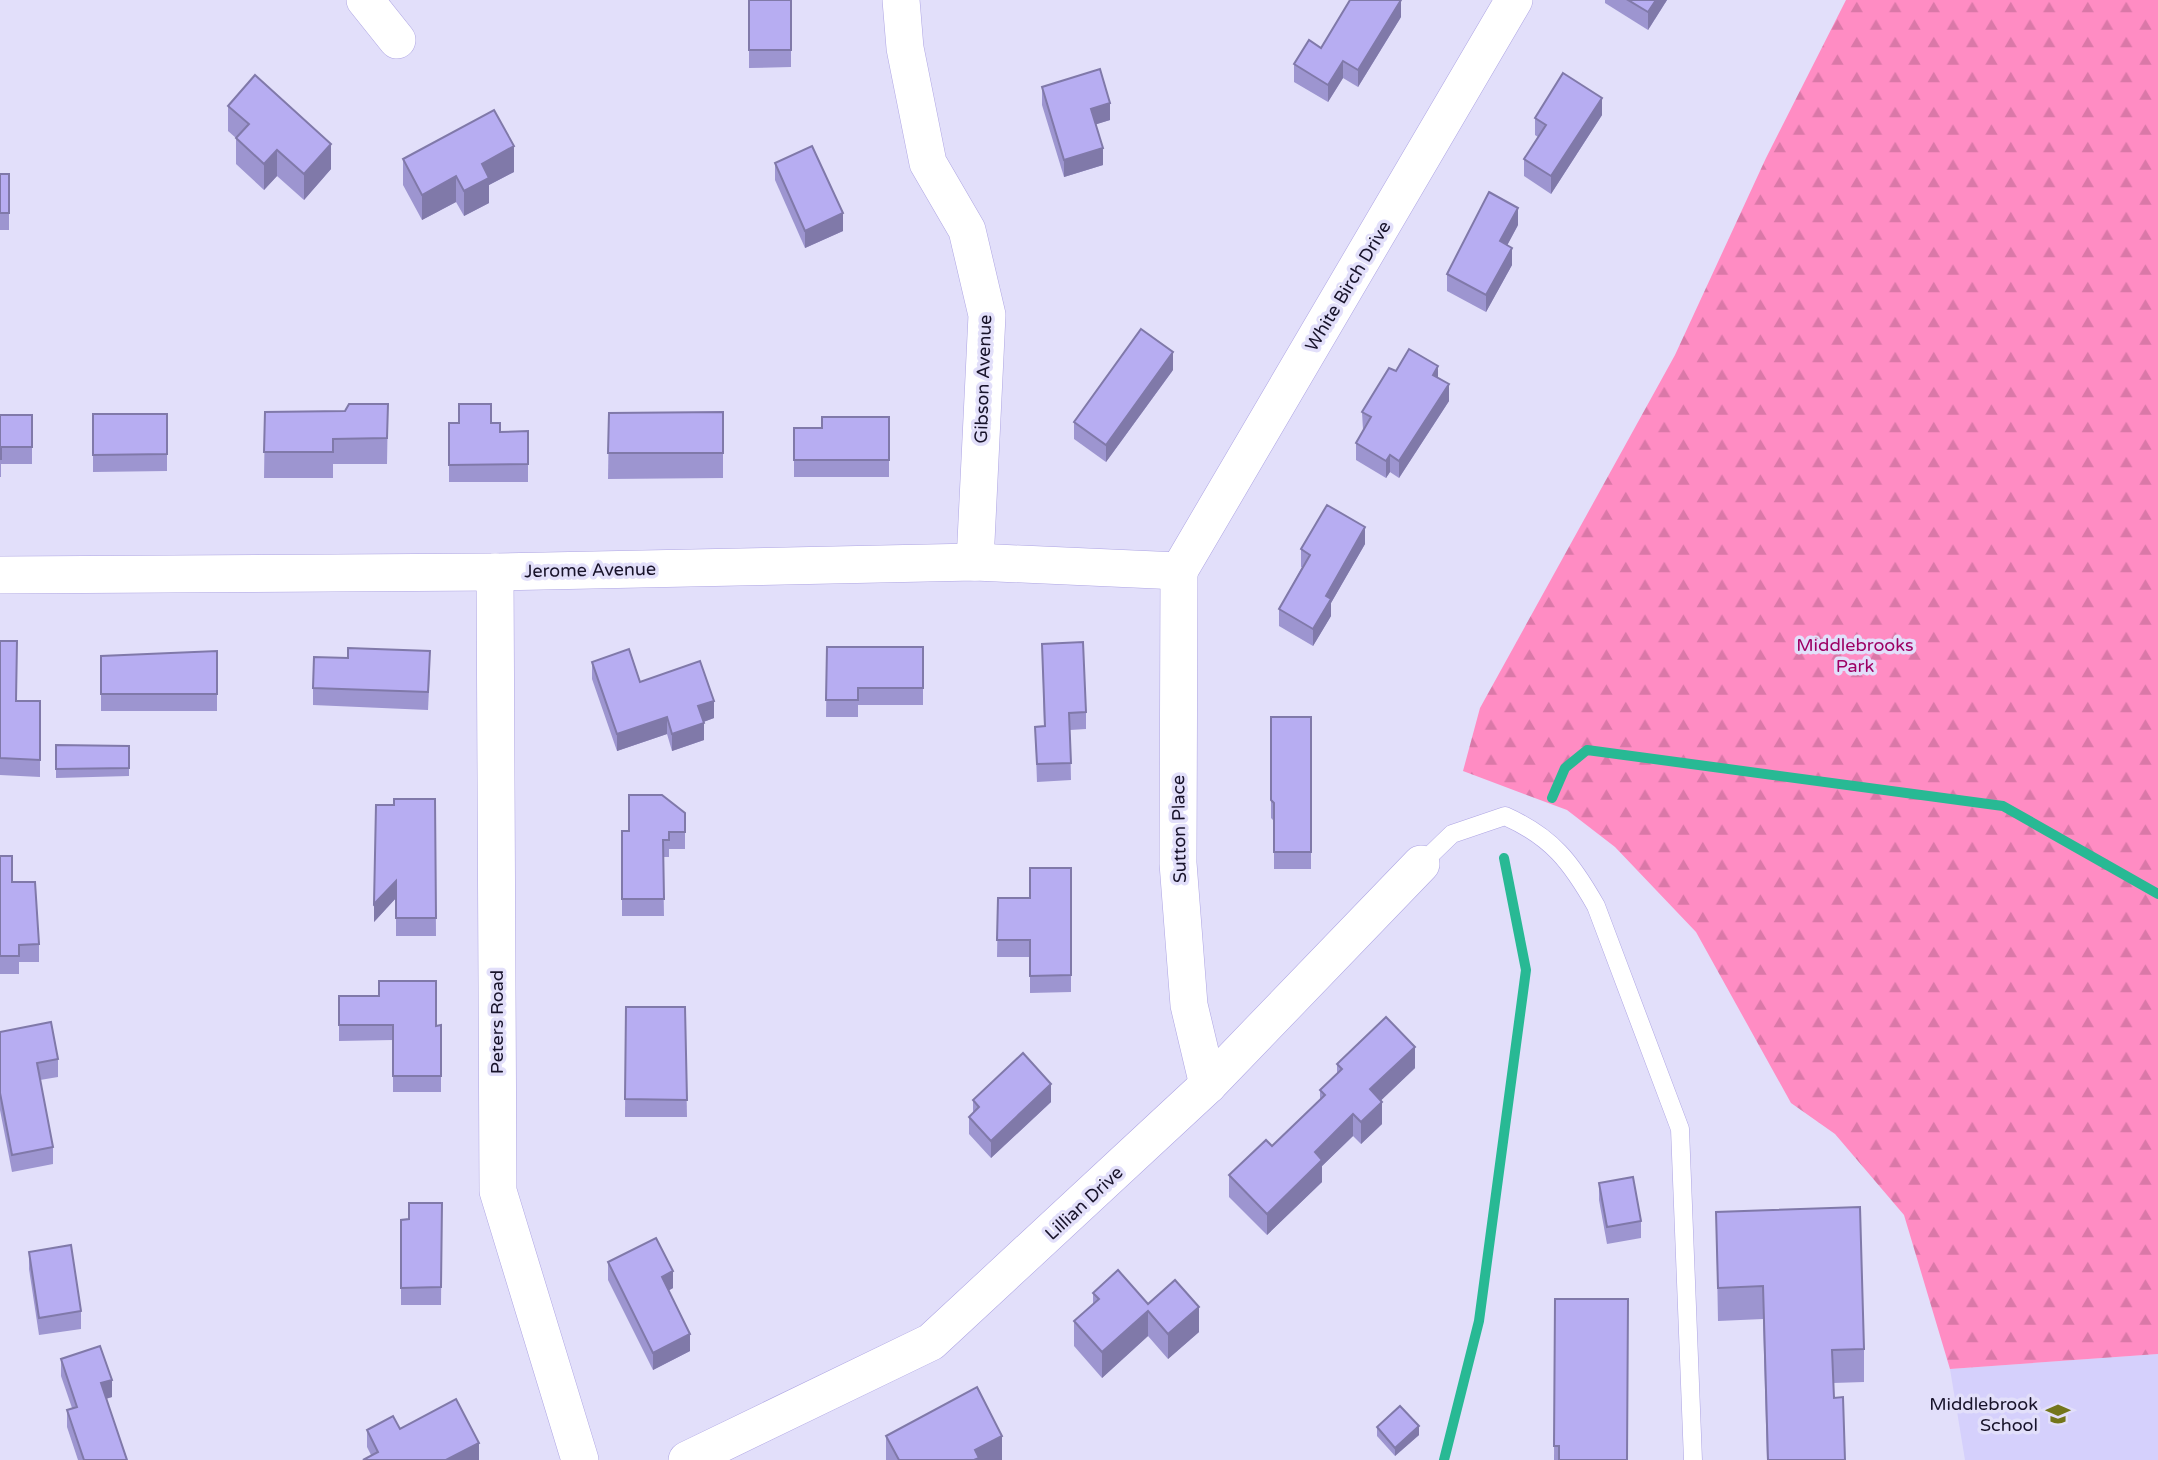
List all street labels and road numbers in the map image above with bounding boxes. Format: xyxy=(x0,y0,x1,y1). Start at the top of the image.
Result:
street label: White Birch Drive xyxy=(1300,217,1396,355)
street label: Gibson Avenue xyxy=(970,314,996,444)
street label: Jerome Avenue xyxy=(524,558,656,582)
street label: Sutton Place xyxy=(1167,775,1191,883)
street label: Peters Road xyxy=(486,970,508,1074)
street label: Lillian Drive xyxy=(1041,1161,1127,1245)

